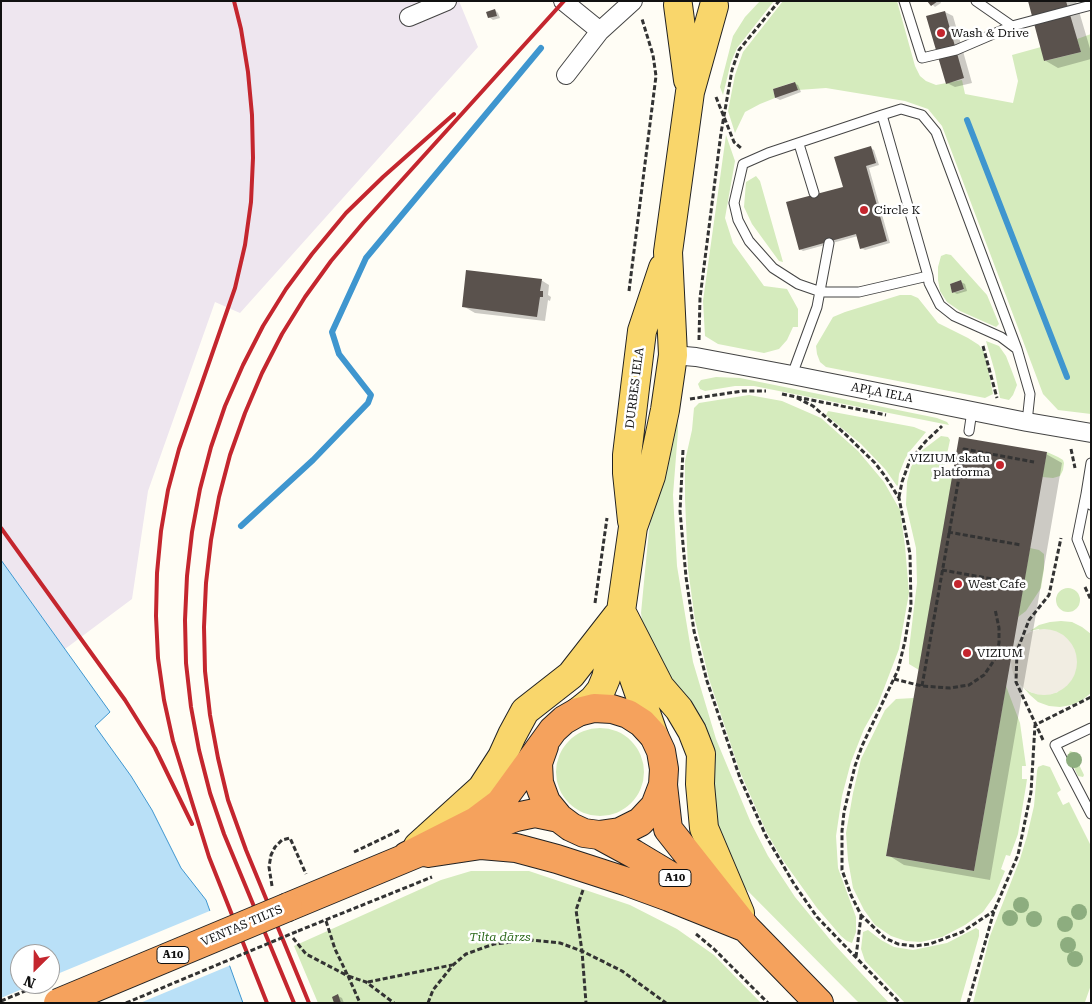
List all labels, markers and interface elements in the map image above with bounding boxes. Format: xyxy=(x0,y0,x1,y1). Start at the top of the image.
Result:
place label: Wash & Drive xyxy=(951,26,1029,40)
marker: Wash & Drive xyxy=(935,27,947,39)
place label: Circle K xyxy=(874,203,920,217)
marker: Circle K xyxy=(858,204,870,216)
street label: DURBES IELA xyxy=(623,347,647,429)
street label: APĻA IELA xyxy=(850,380,914,406)
place label: VIZIUM skatu platforma xyxy=(910,451,990,479)
marker: VIZIUM skatu platforma xyxy=(994,459,1006,471)
place label: West Cafe xyxy=(968,577,1026,591)
marker: West Cafe xyxy=(952,578,964,590)
place label: VIZIUM xyxy=(977,646,1023,660)
marker: VIZIUM xyxy=(961,647,973,659)
road number: A10 xyxy=(659,870,691,886)
street label: VENTAS TILTS xyxy=(199,902,285,950)
park label: Tilta dārzs xyxy=(469,930,531,944)
north arrow xyxy=(10,944,60,994)
road number: A10 xyxy=(157,946,189,964)
text: N xyxy=(21,972,38,991)

